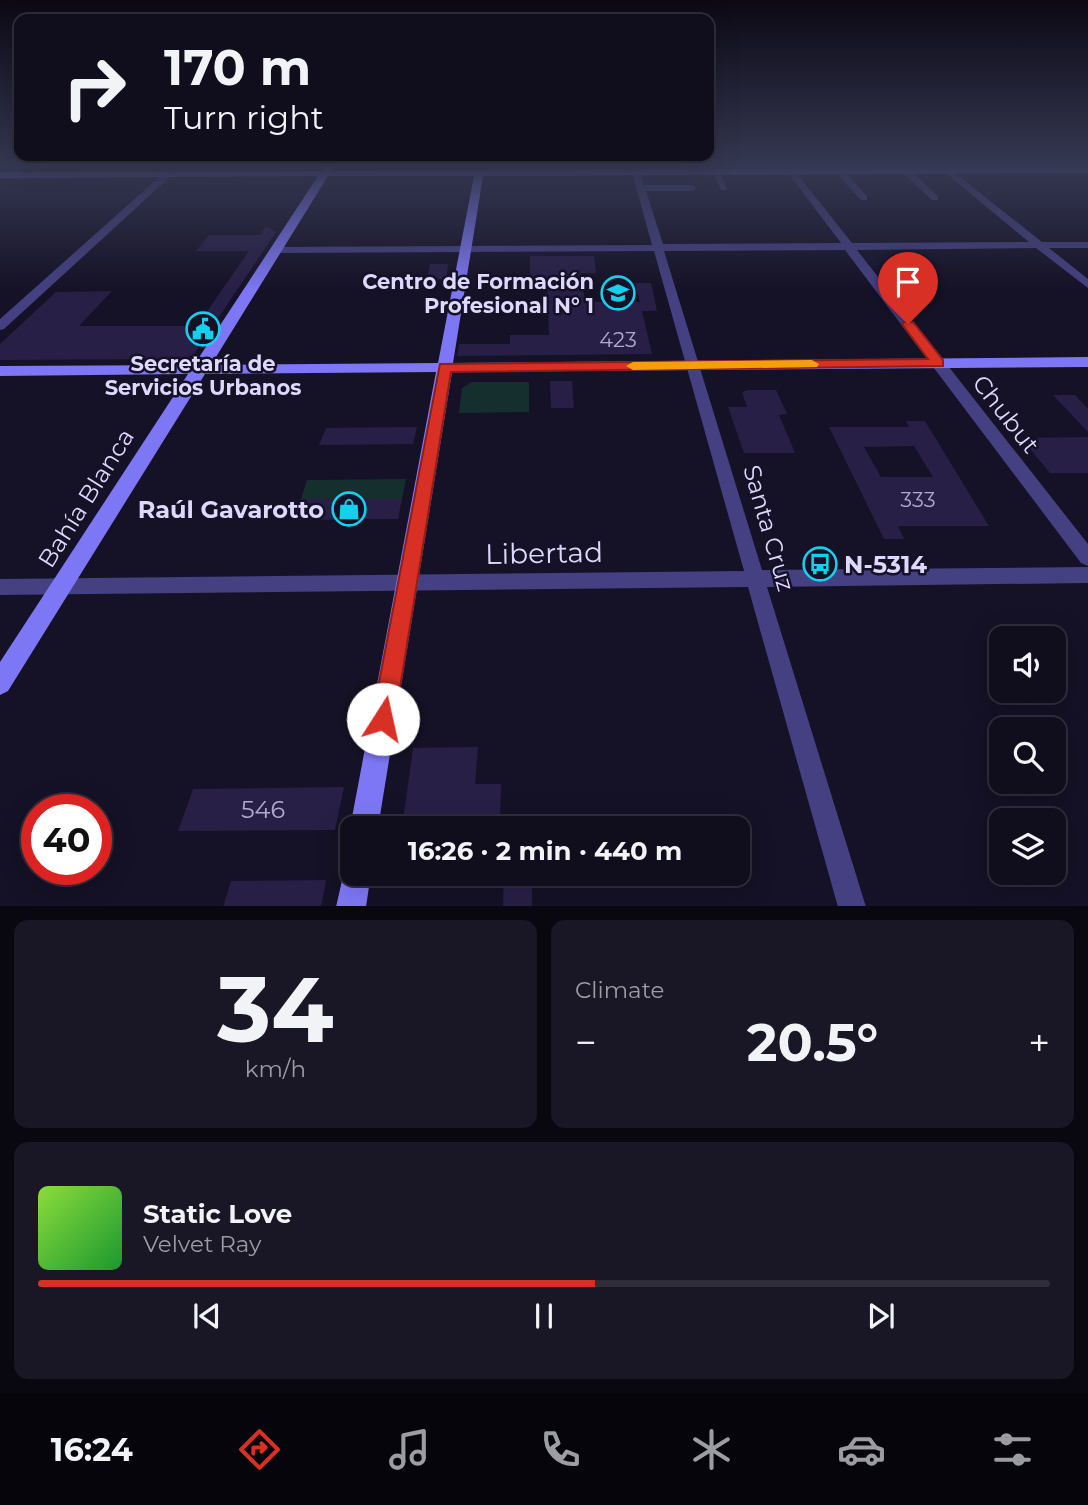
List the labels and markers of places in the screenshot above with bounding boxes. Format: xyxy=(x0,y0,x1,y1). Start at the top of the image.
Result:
pin xyxy=(878,252,938,324)
place label: Centro de Formación Profesional N° 1 xyxy=(362,269,594,318)
school or university icon: Centro de Formación Profesional N° 1 xyxy=(599,274,637,312)
public building icon: Secretaría de Servicios Urbanos xyxy=(184,310,222,348)
place label: Secretaría de Servicios Urbanos xyxy=(105,351,301,400)
shop icon: Raúl Gavarotto xyxy=(330,490,368,528)
place label: Raúl Gavarotto xyxy=(138,495,324,524)
bus stop icon: N-5314 xyxy=(801,545,839,583)
place label: N-5314 xyxy=(844,550,927,579)

